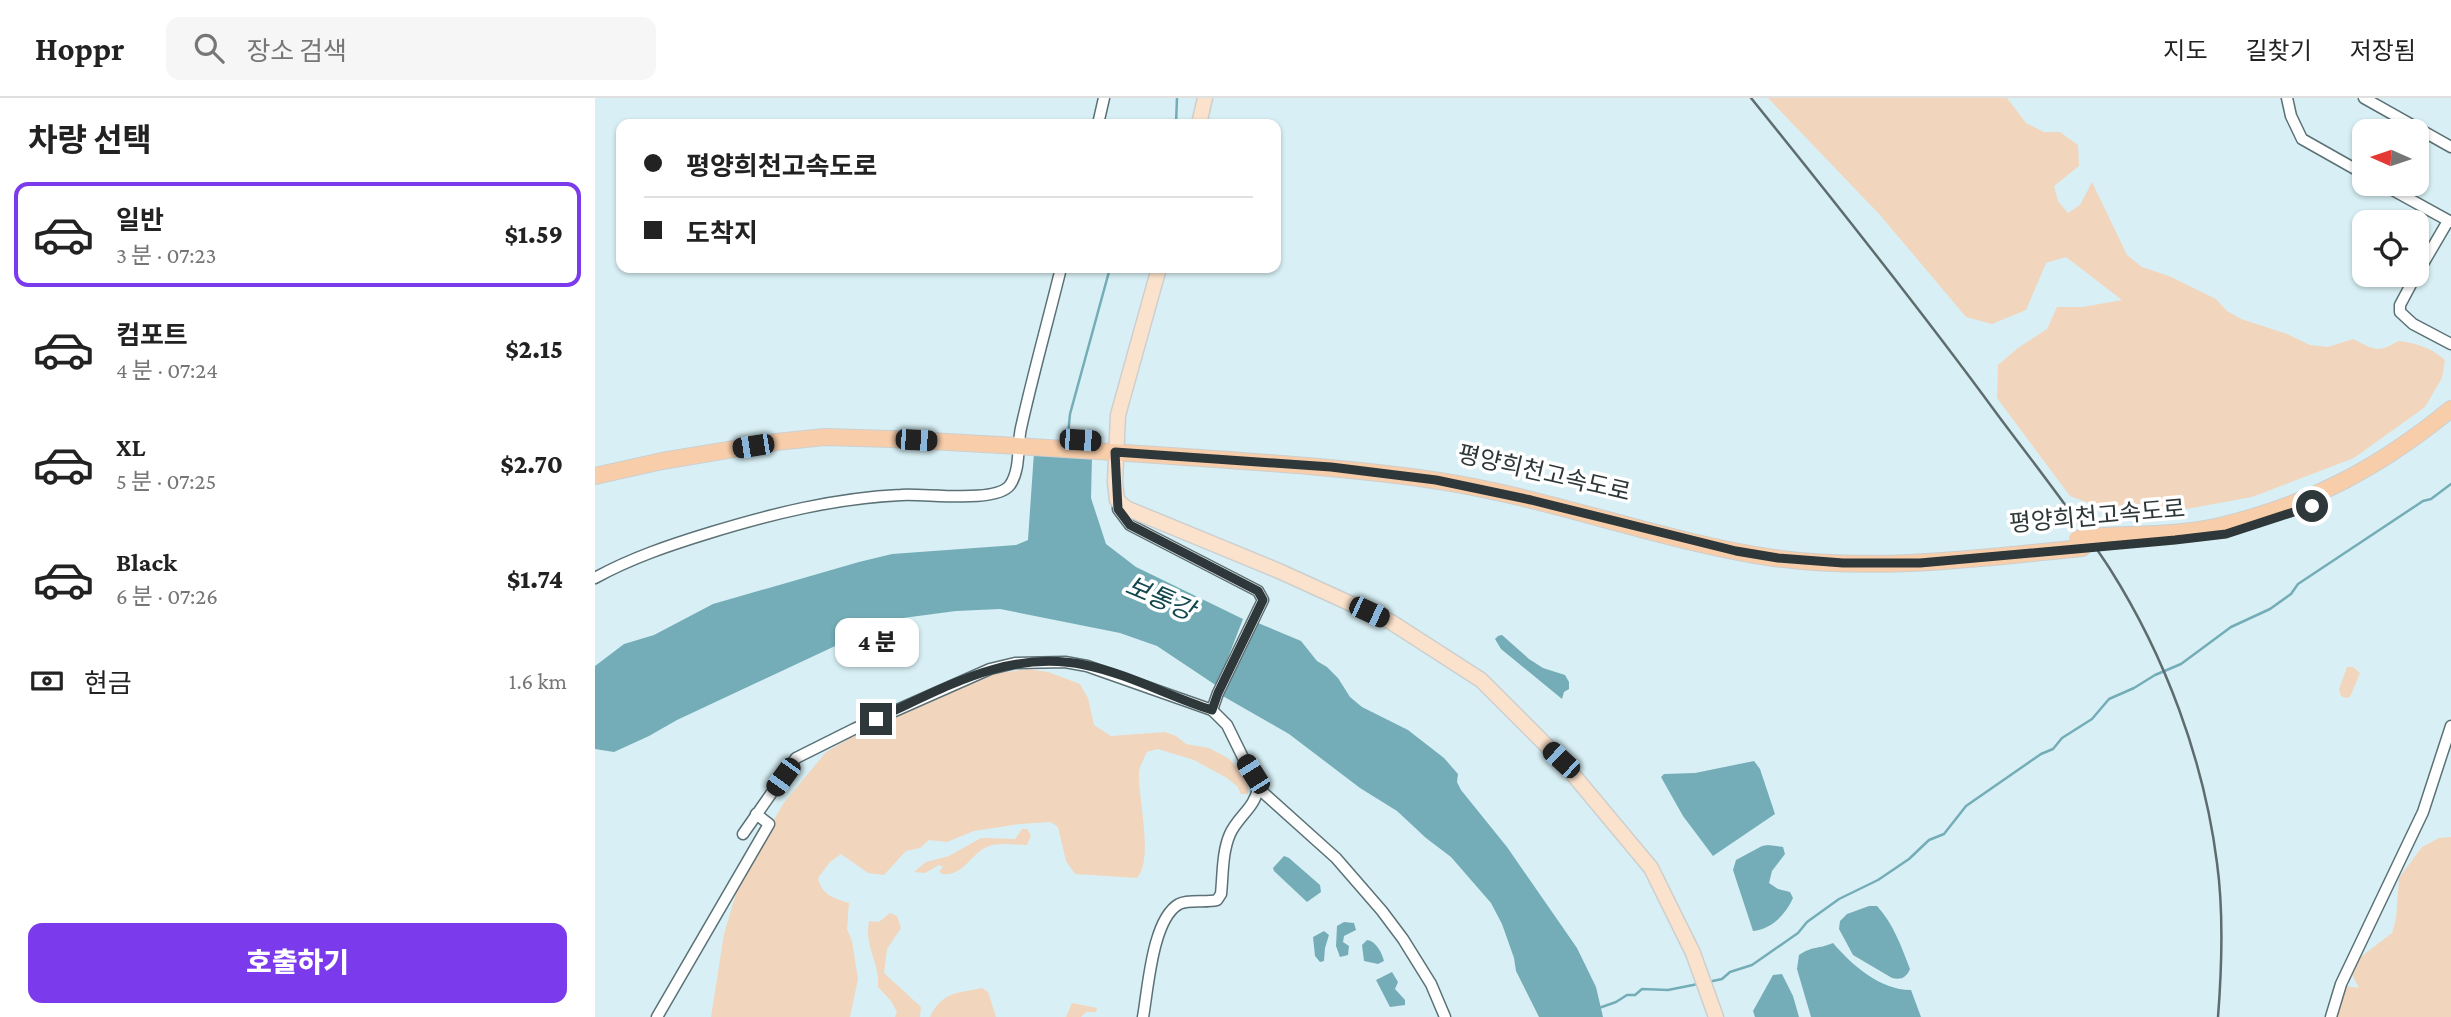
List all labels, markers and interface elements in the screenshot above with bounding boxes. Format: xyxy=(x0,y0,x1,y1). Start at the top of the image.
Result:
search box xyxy=(166,17,656,80)
icon: search xyxy=(190,29,228,67)
text: Hoppr xyxy=(35,30,124,67)
text: 장소 검색 xyxy=(246,37,347,66)
text: 지도 xyxy=(2163,37,2208,64)
text: 길찾기 xyxy=(2246,37,2312,64)
text: 저장됨 xyxy=(2350,37,2416,64)
north arrow xyxy=(2352,119,2429,196)
map controls xyxy=(2352,119,2429,287)
text: 차량 선택 xyxy=(28,122,152,158)
text: 평양희천고속도로 xyxy=(686,152,877,181)
icon: car xyxy=(32,203,95,266)
text: 일반 xyxy=(116,206,164,235)
button: locate xyxy=(2352,210,2429,287)
text: 도착지 xyxy=(686,219,758,248)
text: $1.59 xyxy=(504,220,563,249)
text: 3 분 · 07:23 xyxy=(116,242,216,268)
icon: car xyxy=(32,318,95,381)
text: 컴포트 xyxy=(116,321,188,350)
text: $2.15 xyxy=(505,335,563,364)
text: 4 분 · 07:24 xyxy=(116,357,218,383)
car xyxy=(895,428,938,452)
car xyxy=(1059,428,1102,452)
car xyxy=(731,432,776,460)
icon: car xyxy=(32,433,95,496)
text: XL xyxy=(116,433,145,462)
street label: 평양희천고속도로 xyxy=(1455,439,1633,506)
text: $2.70 xyxy=(500,450,563,479)
text: 5 분 · 07:25 xyxy=(116,468,216,494)
route start xyxy=(2296,490,2328,522)
street label: 평양희천고속도로 xyxy=(2008,494,2186,537)
icon: car xyxy=(32,548,95,611)
text: Black xyxy=(116,548,177,577)
text: $1.74 xyxy=(507,565,563,594)
water label: 보통강 xyxy=(1121,571,1201,627)
text: 6 분 · 07:26 xyxy=(116,583,218,609)
car xyxy=(1346,594,1393,630)
callout: 4 분 xyxy=(834,618,918,666)
text: 4 분 xyxy=(858,629,896,655)
icon: cash xyxy=(28,662,66,700)
text: 1.6 km xyxy=(509,668,567,694)
text: 현금 xyxy=(84,669,132,698)
route end xyxy=(860,703,892,735)
car xyxy=(1539,738,1584,782)
car xyxy=(1233,751,1274,797)
car xyxy=(763,754,804,800)
button: 호출하기 xyxy=(28,923,567,1003)

